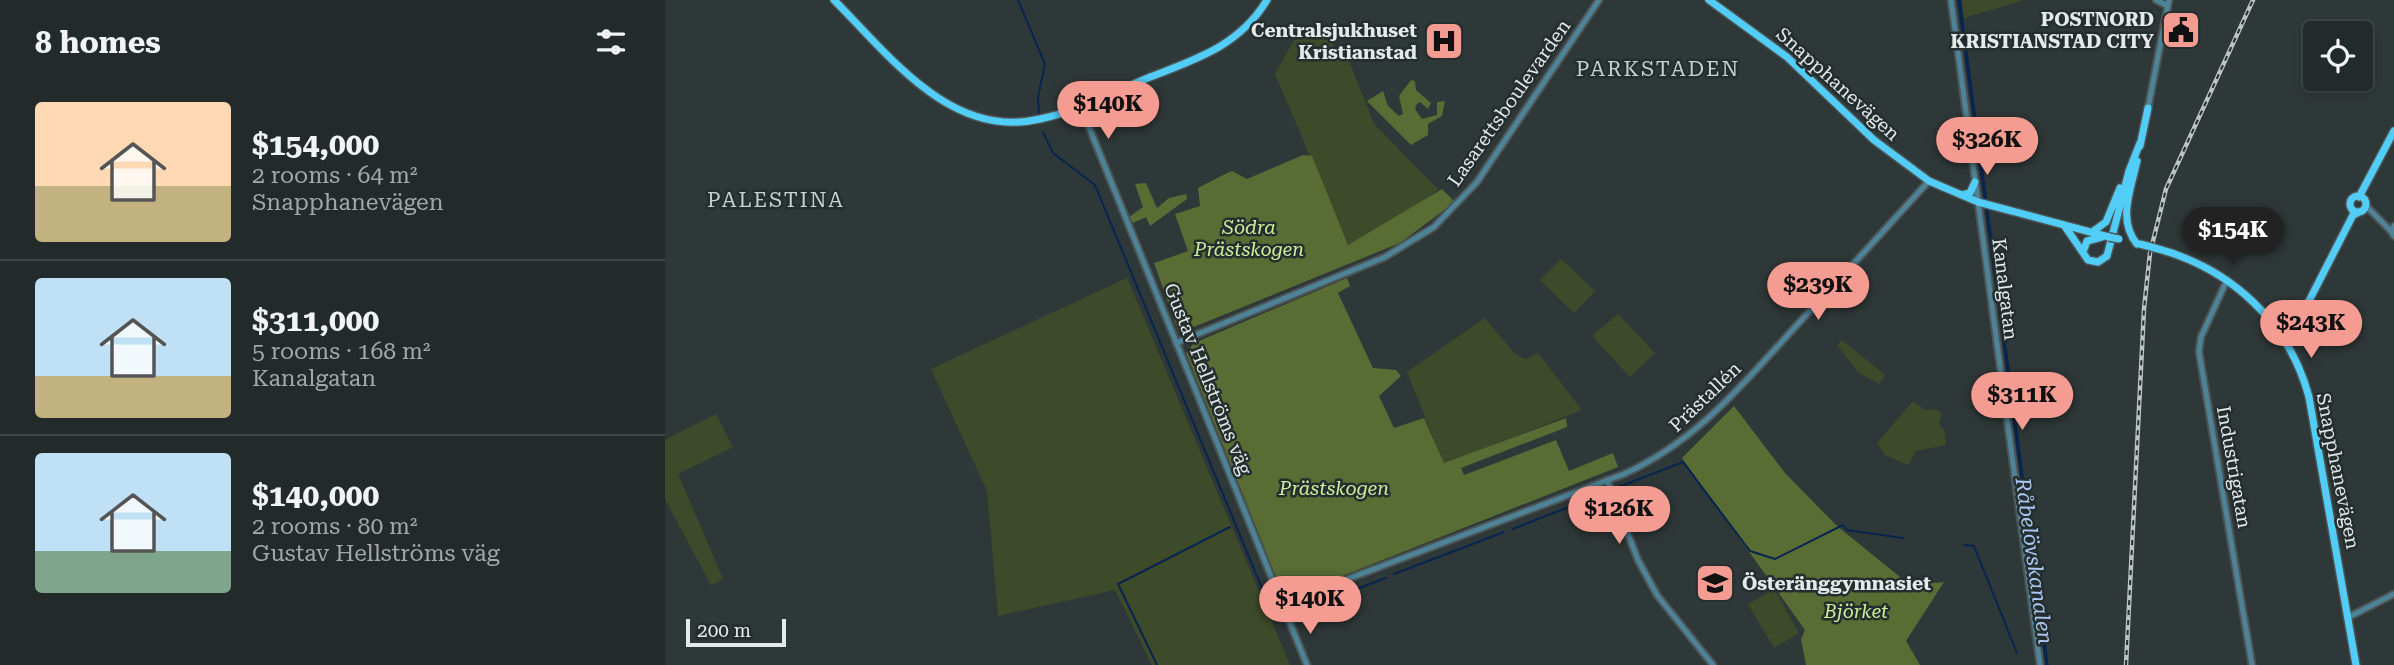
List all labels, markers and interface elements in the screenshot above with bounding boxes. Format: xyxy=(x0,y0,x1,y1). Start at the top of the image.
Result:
place label: POSTNORD KRISTIANSTAD CITY xyxy=(1951,8,2154,53)
public building icon: POSTNORD KRISTIANSTAD CITY xyxy=(2160,9,2202,51)
street label: Lasarettsboulevarden xyxy=(1443,15,1575,191)
place label: Centralsjukhuset Kristianstad xyxy=(1251,19,1417,64)
hospital icon: Centralsjukhuset Kristianstad xyxy=(1423,20,1465,62)
map controls xyxy=(2303,21,2373,91)
button: locate xyxy=(2303,21,2373,91)
icon: filters xyxy=(592,23,630,61)
street label: Snapphanevägen xyxy=(1772,23,1904,145)
text: 8 homes xyxy=(35,25,161,60)
district label: PARKSTADEN xyxy=(1576,57,1740,81)
pin: $140K xyxy=(1059,82,1157,141)
text: $140K xyxy=(1073,90,1143,117)
pin: $326K xyxy=(1938,118,2036,177)
text: $326K xyxy=(1952,126,2022,153)
text: $154,000 xyxy=(252,127,379,162)
icon: home xyxy=(91,130,175,214)
text: 2 rooms · 64 m² xyxy=(252,162,418,189)
district label: PALESTINA xyxy=(707,188,845,212)
text: Snapphanevägen xyxy=(252,189,444,216)
pin: $154K xyxy=(2184,208,2282,267)
park label: Södra Prästskogen xyxy=(1193,216,1304,261)
text: $154K xyxy=(2198,216,2268,243)
street label: Kanalgatan xyxy=(1987,237,2023,341)
pin: $239K xyxy=(1769,262,1867,322)
text: $239K xyxy=(1783,271,1853,298)
street label: Gustav Hellströms väg xyxy=(1159,280,1257,478)
pin: $243K xyxy=(2262,300,2360,360)
text: $311,000 xyxy=(252,303,379,338)
icon: home xyxy=(91,306,175,390)
text: $243K xyxy=(2276,309,2346,336)
text: 5 rooms · 168 m² xyxy=(252,338,430,365)
street label: Prästallén xyxy=(1664,357,1746,437)
text: Kanalgatan xyxy=(252,365,376,392)
pin: $311K xyxy=(1973,372,2071,432)
text: $311K xyxy=(1987,381,2057,408)
street label: Snapphanevägen xyxy=(2312,391,2364,551)
street label: Industrigatan xyxy=(2212,404,2256,530)
water label: Råbelövskanalen xyxy=(2010,475,2058,646)
park label: Prästskogen xyxy=(1278,477,1389,500)
text: $140,000 xyxy=(252,478,379,513)
icon: home xyxy=(91,481,175,565)
pin: $126K xyxy=(1570,486,1668,546)
text: $126K xyxy=(1584,495,1654,522)
text: 2 rooms · 80 m² xyxy=(252,513,418,540)
text: Gustav Hellströms väg xyxy=(252,540,500,567)
school or university icon: Österänggymnasiet xyxy=(1694,562,1736,604)
place label: Österänggymnasiet xyxy=(1742,572,1931,595)
pin: $140K xyxy=(1261,576,1359,636)
text: $140K xyxy=(1275,585,1345,612)
park label: Björket xyxy=(1823,600,1888,623)
scale bar xyxy=(686,616,786,648)
text: 200 m xyxy=(697,619,751,642)

